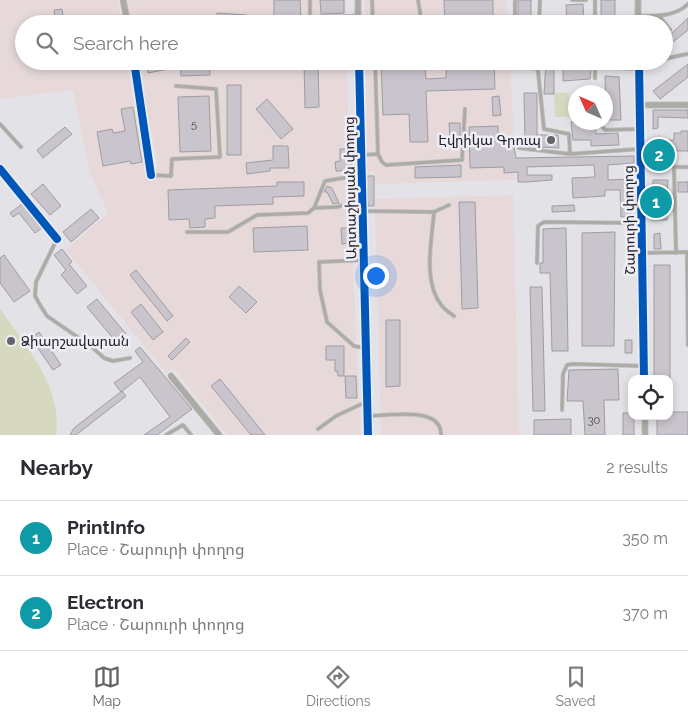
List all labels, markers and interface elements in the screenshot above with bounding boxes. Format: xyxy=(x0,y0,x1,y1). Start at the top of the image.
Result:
search box xyxy=(15,15,673,70)
icon: search xyxy=(33,29,61,57)
text: Search here xyxy=(73,32,179,54)
north arrow xyxy=(568,85,613,130)
street label: Արտաշիսյան փողոց xyxy=(341,116,359,260)
house number: 5 xyxy=(191,118,197,131)
place label: Էվրիկա Գրուպ xyxy=(438,132,541,148)
marker: Էվրիկա Գրուպ xyxy=(545,134,557,146)
pin: 2 xyxy=(643,136,675,174)
street label: Շարուրի փողոց xyxy=(620,165,638,275)
pin: 1 xyxy=(640,183,672,221)
your location xyxy=(363,263,389,289)
place label: Ձիարշավարան xyxy=(21,333,129,349)
marker: Ձիարշավարան xyxy=(5,335,17,347)
map controls xyxy=(628,375,673,420)
button: locate xyxy=(628,375,673,420)
house number: 30 xyxy=(588,414,601,427)
text: Nearby xyxy=(20,455,93,480)
text: 2 results xyxy=(606,458,668,477)
text: PrintInfo xyxy=(67,516,145,538)
text: 1 xyxy=(32,529,40,548)
text: 350 m xyxy=(622,529,668,548)
text: Place · Շարուրի փողոց xyxy=(67,540,244,559)
text: Electron xyxy=(67,591,144,613)
text: 2 xyxy=(31,604,41,623)
text: 370 m xyxy=(622,604,668,623)
text: Place · Շարուրի փողոց xyxy=(67,615,244,634)
tab: Map xyxy=(92,663,121,709)
tab: Directions xyxy=(306,663,371,709)
tab: Saved xyxy=(555,663,596,709)

